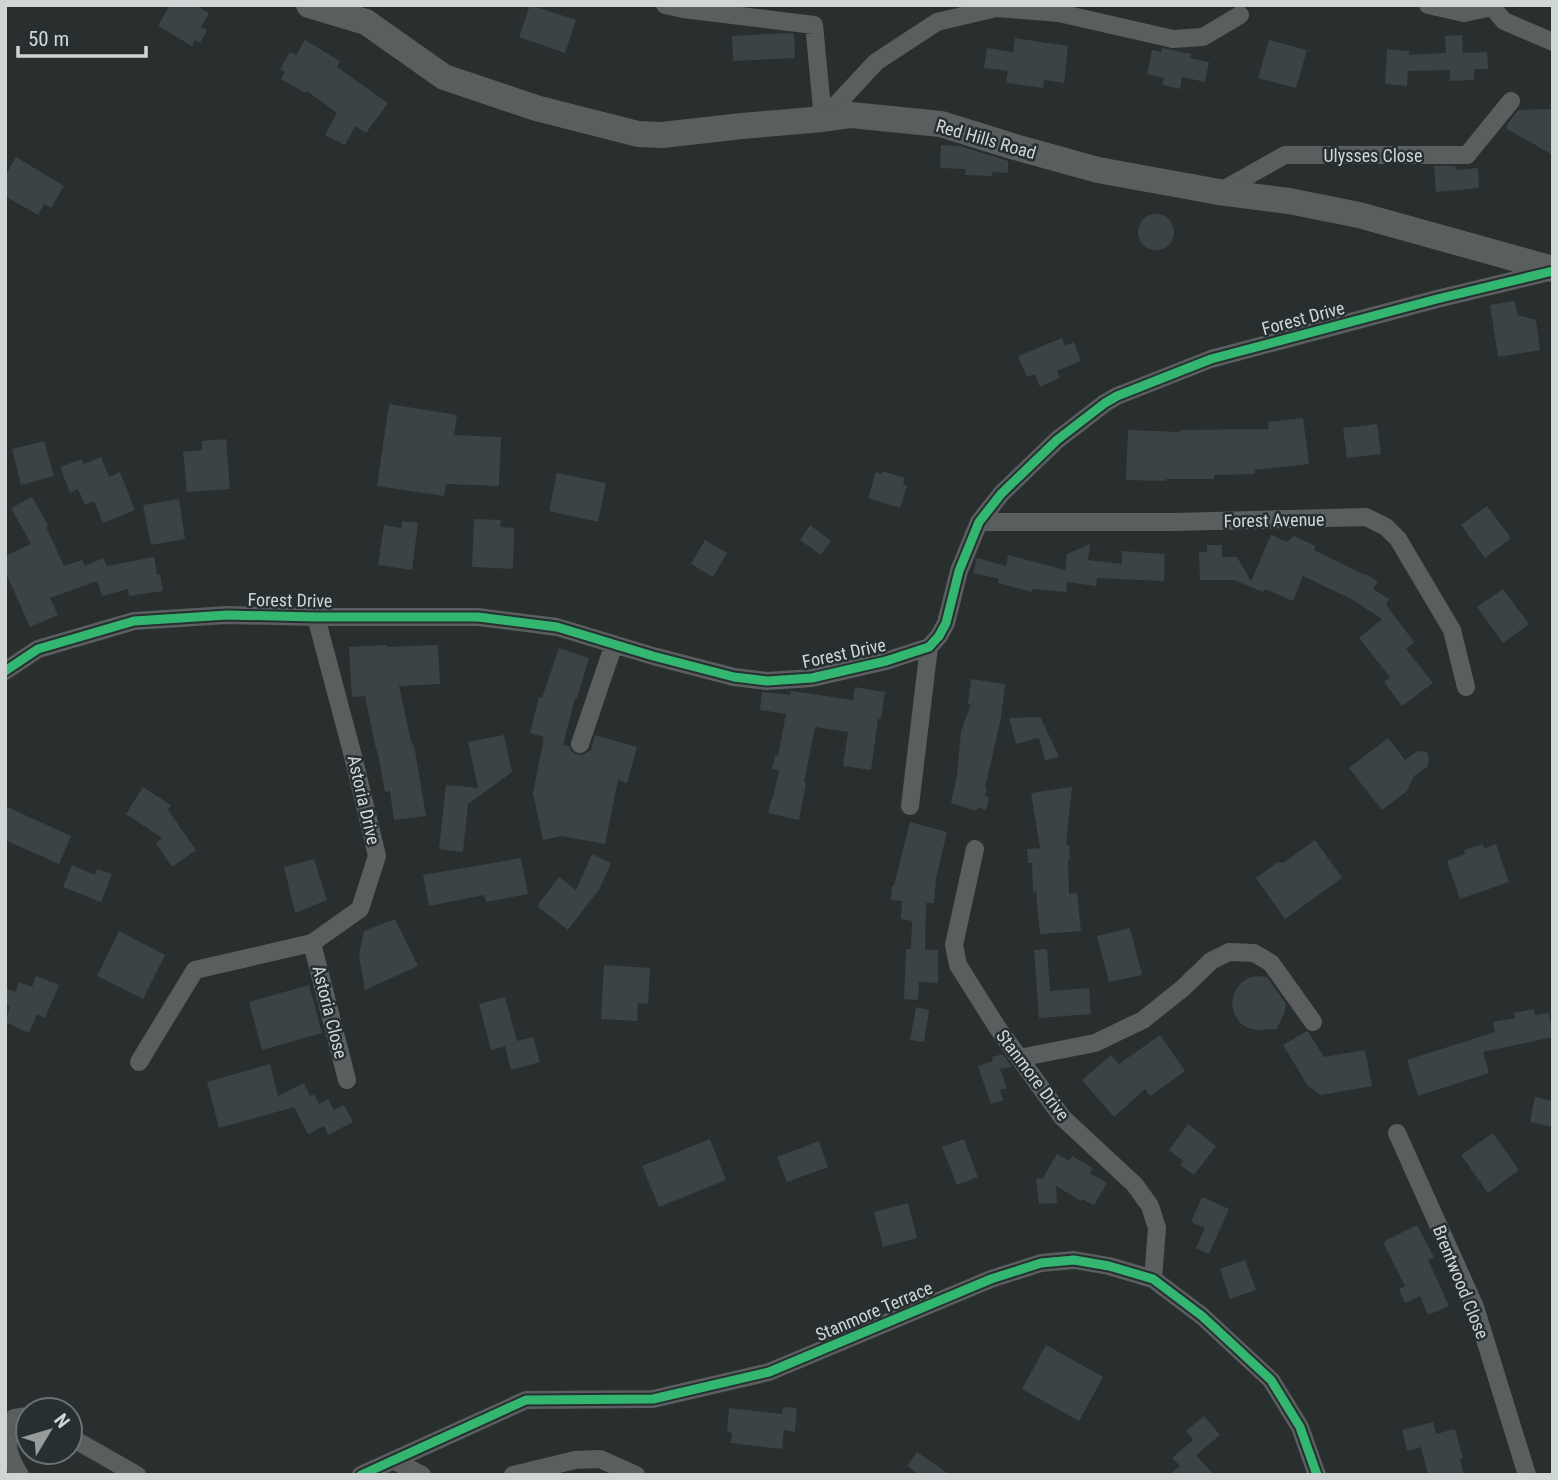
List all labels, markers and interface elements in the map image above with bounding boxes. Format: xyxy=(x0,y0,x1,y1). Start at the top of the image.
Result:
scale bar xyxy=(18,14,145,58)
text: 50 m xyxy=(28,27,69,51)
street label: Red Hills Road xyxy=(934,115,1038,163)
street label: Ulysses Close xyxy=(1324,145,1422,166)
street label: Forest Drive xyxy=(1259,297,1347,339)
street label: Forest Avenue xyxy=(1223,509,1325,531)
street label: Forest Drive xyxy=(247,589,333,611)
street label: Forest Drive xyxy=(800,634,888,672)
street label: Astoria Drive xyxy=(344,753,384,847)
street label: Astoria Close xyxy=(308,963,352,1061)
street label: Stanmore Drive xyxy=(992,1025,1074,1125)
street label: Brentwood Close xyxy=(1429,1222,1493,1342)
street label: Stanmore Terrace xyxy=(812,1277,936,1345)
north arrow xyxy=(14,1396,84,1466)
text: N xyxy=(49,1409,75,1433)

